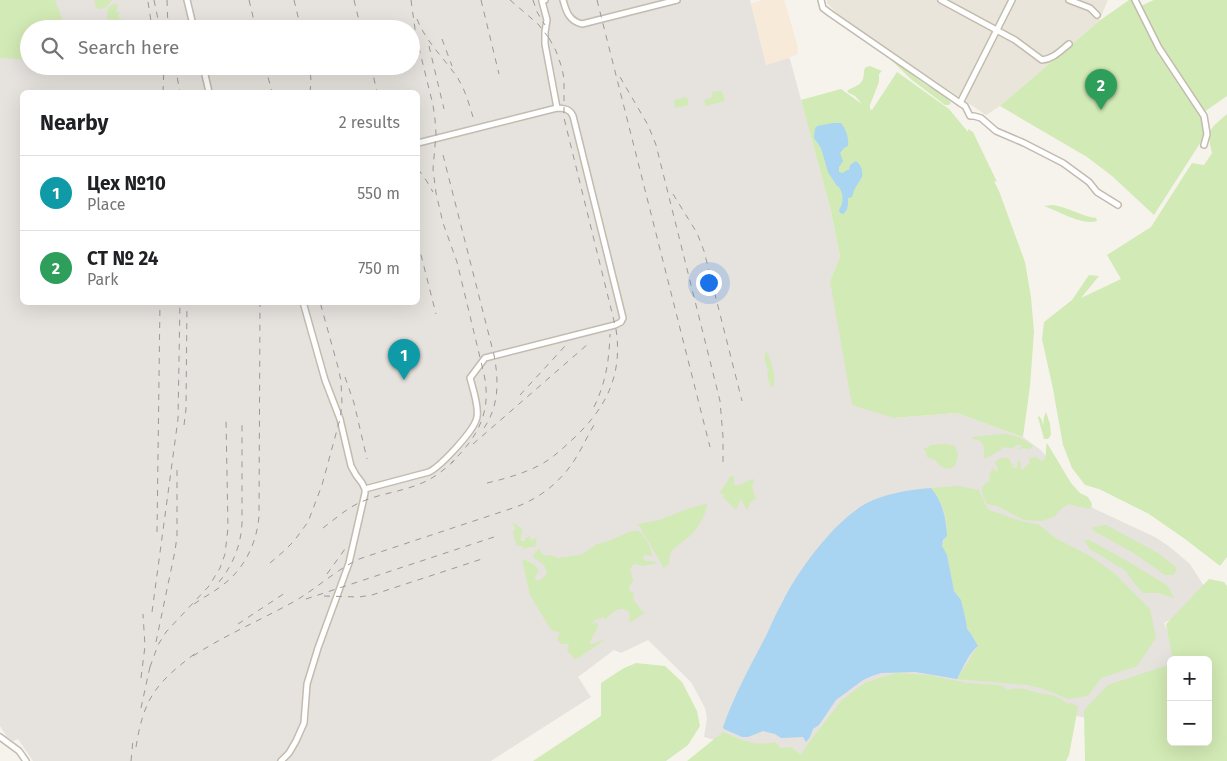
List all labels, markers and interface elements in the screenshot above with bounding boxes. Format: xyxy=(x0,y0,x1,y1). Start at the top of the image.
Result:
search box xyxy=(20,20,420,75)
icon: search xyxy=(38,34,66,62)
text: Search here xyxy=(78,36,179,59)
pin: 2 xyxy=(1085,69,1117,110)
text: Nearby xyxy=(40,110,108,136)
text: 2 results xyxy=(339,113,400,132)
text: Цех №10 xyxy=(87,172,166,195)
text: 1 xyxy=(52,184,60,203)
text: 550 m xyxy=(357,184,400,203)
text: Place xyxy=(87,195,126,214)
text: СТ № 24 xyxy=(87,247,159,270)
text: 2 xyxy=(52,259,60,278)
text: 750 m xyxy=(358,259,400,278)
text: Park xyxy=(87,270,119,289)
your location xyxy=(696,270,722,296)
pin: 1 xyxy=(388,339,420,380)
map controls xyxy=(1167,656,1212,746)
button: + xyxy=(1167,656,1212,701)
button: − xyxy=(1167,701,1212,746)

